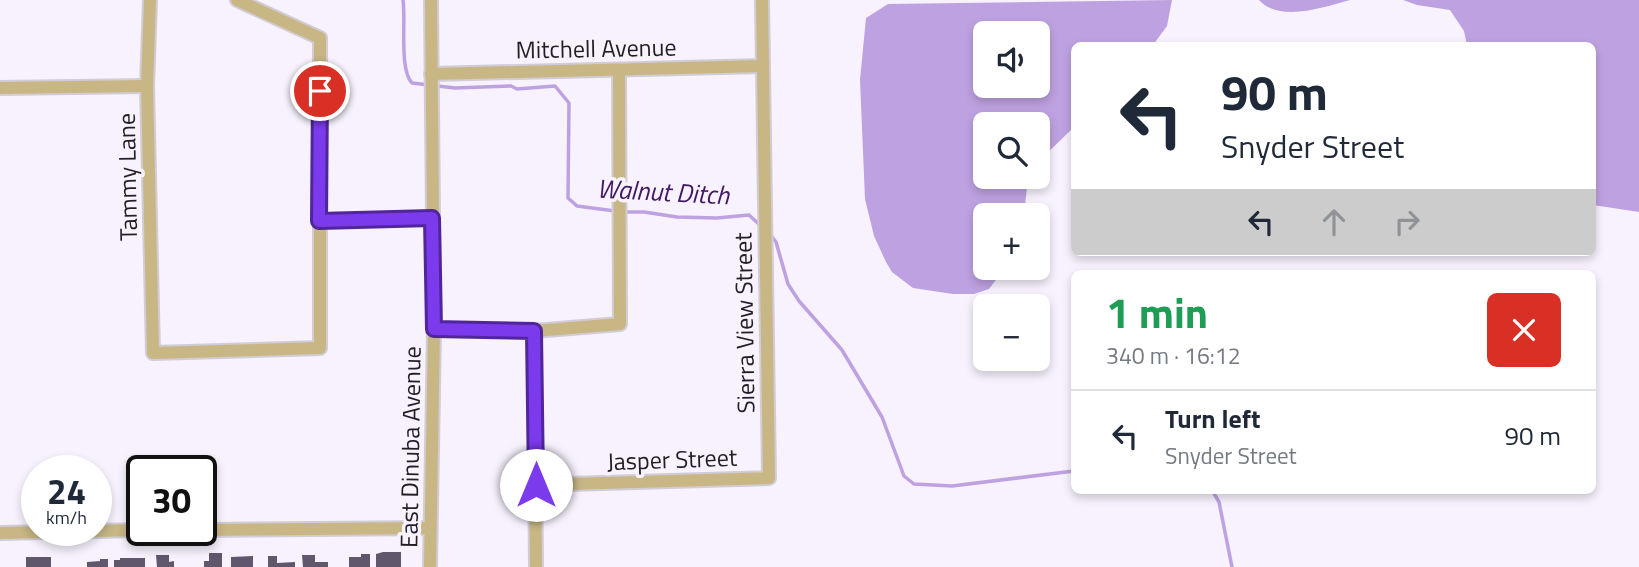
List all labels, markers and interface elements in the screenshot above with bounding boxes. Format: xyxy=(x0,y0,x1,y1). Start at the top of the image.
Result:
map controls xyxy=(973,21,1050,371)
button: sound xyxy=(973,21,1050,98)
street label: Mitchell Avenue xyxy=(515,29,677,67)
text: 90 m xyxy=(1221,54,1328,129)
pin xyxy=(290,61,350,121)
icon: left xyxy=(1106,70,1197,161)
icon: arrive xyxy=(301,72,339,110)
button: search xyxy=(973,112,1050,189)
street label: Tammy Lane xyxy=(108,113,146,241)
text: Snyder Street xyxy=(1221,122,1404,170)
water label: Walnut Ditch xyxy=(596,169,731,214)
button: + xyxy=(973,203,1050,280)
icon: left xyxy=(1242,203,1280,241)
icon: ahead xyxy=(1315,203,1353,241)
icon: right xyxy=(1388,203,1426,241)
street label: Sierra View Street xyxy=(724,232,764,414)
text: 1 min xyxy=(1106,280,1208,344)
button: close xyxy=(1487,293,1561,367)
button: − xyxy=(973,294,1050,371)
text: 340 m · 16:12 xyxy=(1106,338,1241,373)
street label: East Dinuba Avenue xyxy=(390,346,430,548)
text: Turn left xyxy=(1165,399,1260,438)
text: 90 m xyxy=(1504,416,1561,455)
icon: left xyxy=(1106,417,1144,455)
text: Snyder Street xyxy=(1165,438,1297,473)
street label: Jasper Street xyxy=(606,439,738,479)
position arrow xyxy=(499,448,573,522)
speed limit sign: 30 xyxy=(126,455,217,546)
text: 24 xyxy=(47,464,86,518)
text: km/h xyxy=(46,504,87,531)

